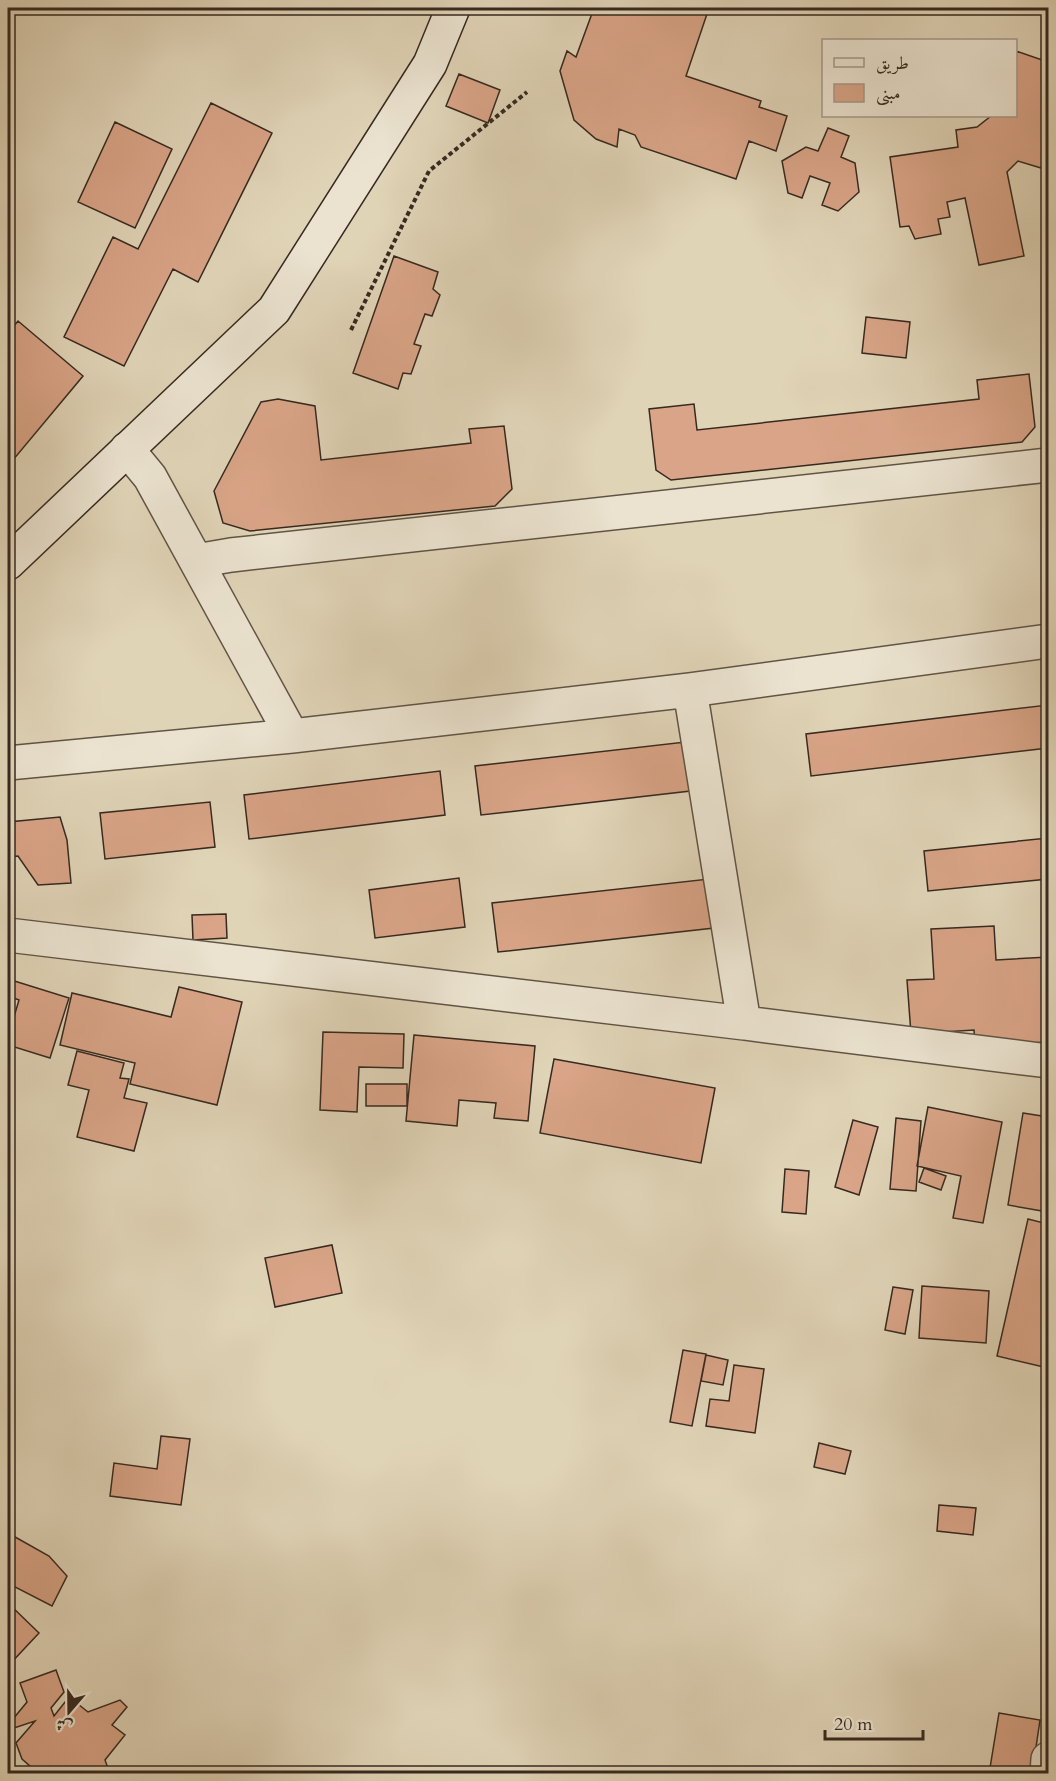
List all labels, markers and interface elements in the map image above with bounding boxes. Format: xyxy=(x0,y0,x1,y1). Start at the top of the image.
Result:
legend xyxy=(822,39,1017,117)
text: طريق xyxy=(876,51,909,76)
text: مبنى xyxy=(876,81,901,106)
north arrow xyxy=(39,1682,99,1742)
scale bar xyxy=(825,1703,922,1741)
text: ش xyxy=(53,1712,75,1738)
text: 20 m xyxy=(834,1712,873,1737)

